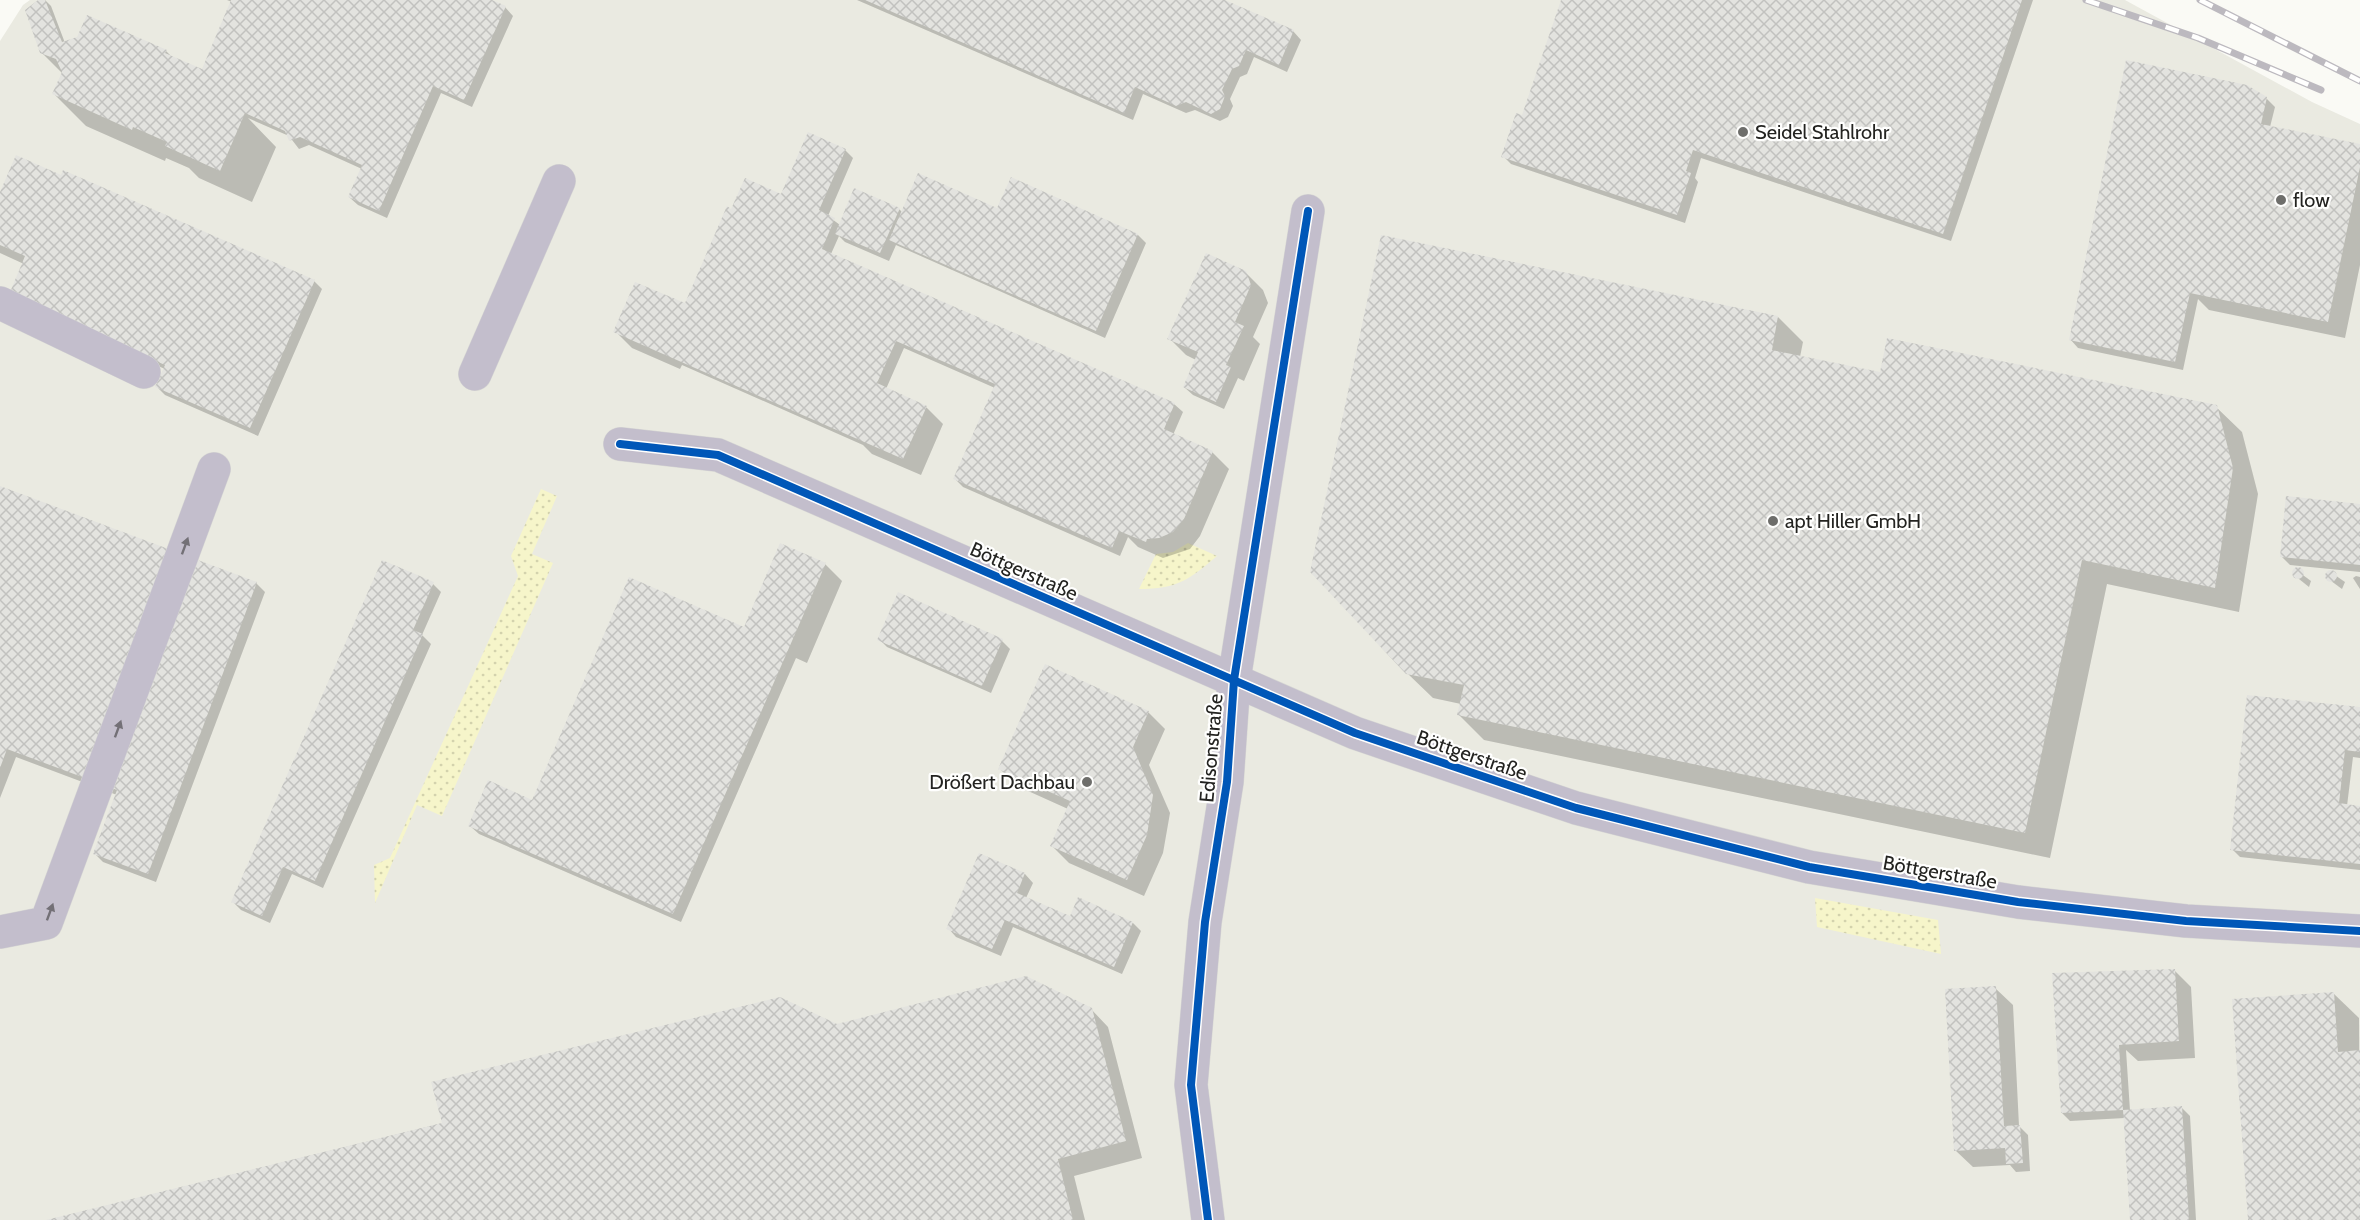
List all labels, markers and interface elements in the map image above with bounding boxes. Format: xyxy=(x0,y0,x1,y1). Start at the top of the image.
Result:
place label: Seidel Stahlrohr xyxy=(1755,120,1890,144)
marker: Seidel Stahlrohr xyxy=(1736,125,1750,139)
place label: flow xyxy=(2293,188,2330,212)
marker: flow xyxy=(2274,193,2288,207)
place label: apt Hiller GmbH xyxy=(1785,509,1921,533)
marker: apt Hiller GmbH xyxy=(1766,514,1780,528)
one-way arrow xyxy=(181,537,191,555)
street label: Böttgerstraße xyxy=(966,537,1082,605)
street label: Edisonstraße xyxy=(1194,693,1228,803)
one-way arrow xyxy=(113,720,123,738)
street label: Böttgerstraße xyxy=(1414,725,1530,785)
place label: Drößert Dachbau xyxy=(929,770,1075,794)
marker: Drößert Dachbau xyxy=(1080,775,1094,789)
street label: Böttgerstraße xyxy=(1881,850,1999,894)
one-way arrow xyxy=(46,903,55,921)

